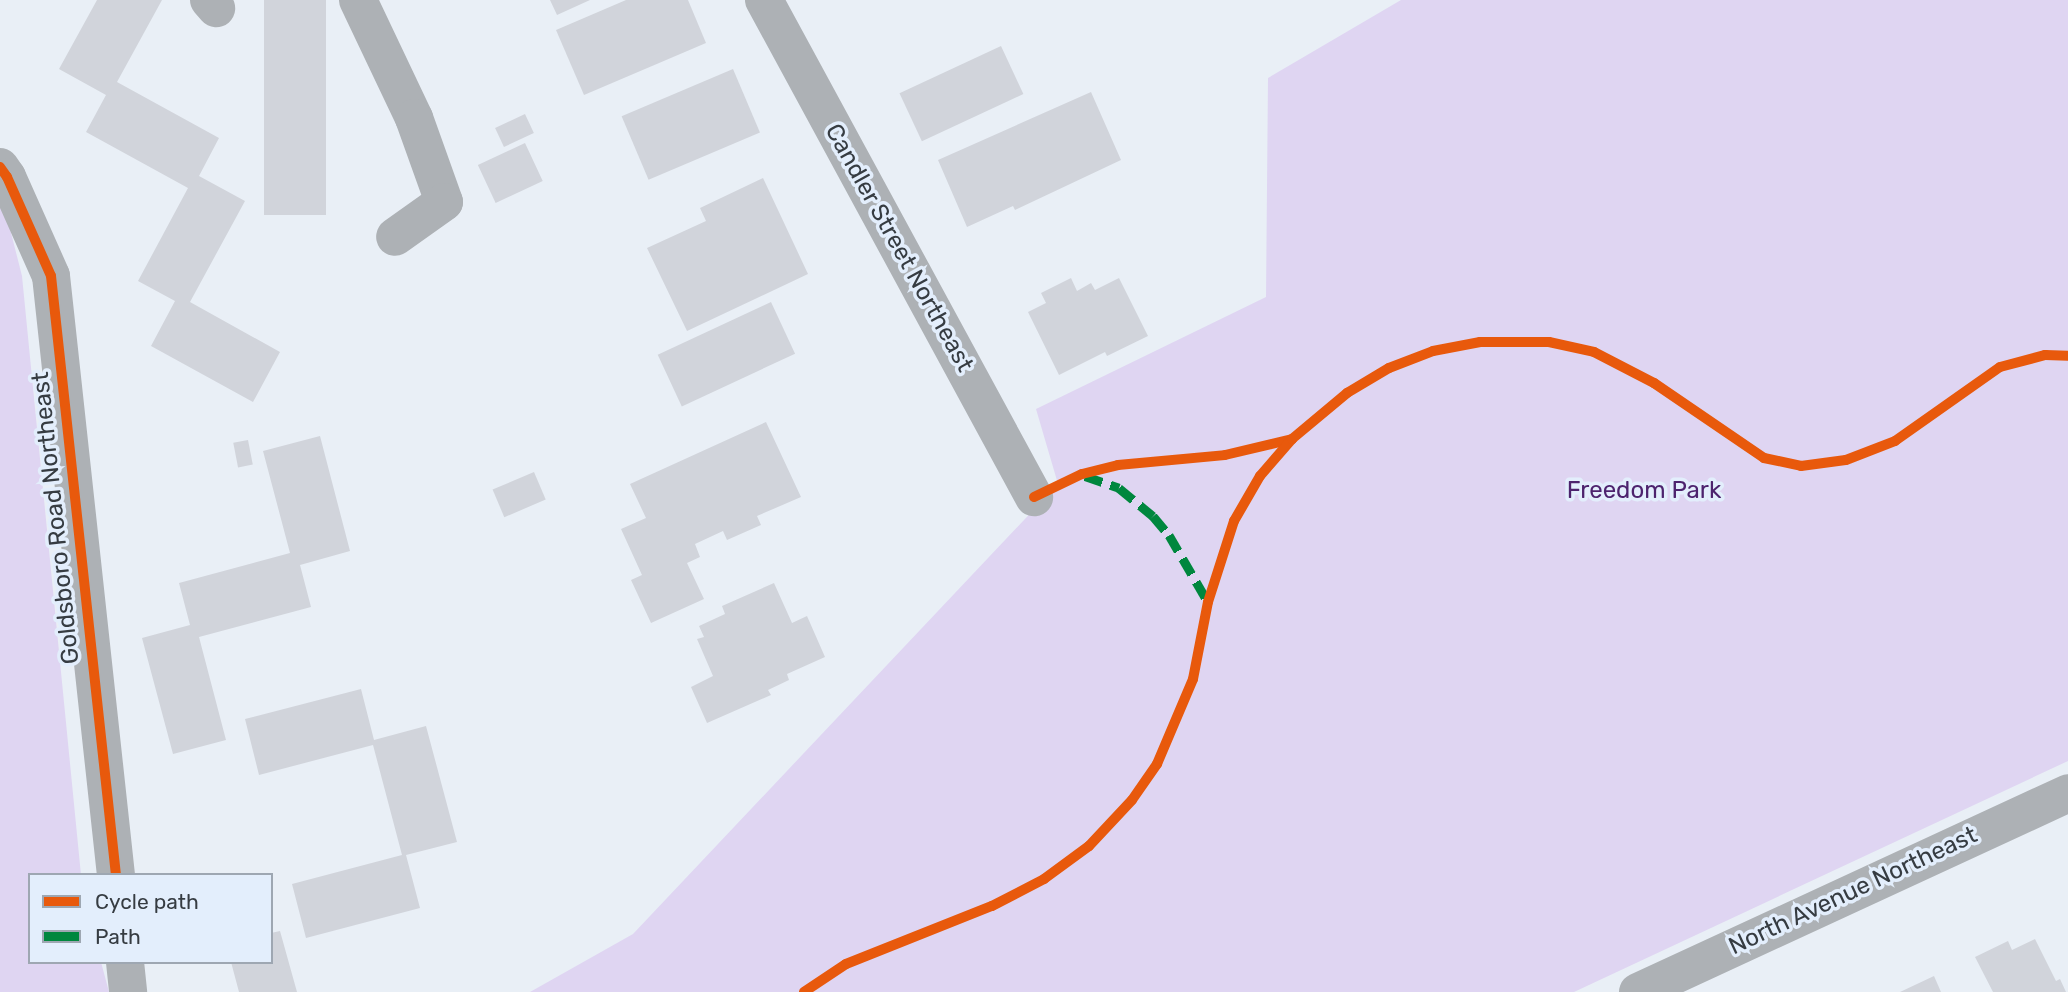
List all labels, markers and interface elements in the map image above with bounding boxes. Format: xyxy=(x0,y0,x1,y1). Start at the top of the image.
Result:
street label: Candler Street Northeast xyxy=(819,119,979,377)
street label: Goldsboro Road Northeast xyxy=(26,370,86,666)
park label: Freedom Park xyxy=(1567,477,1721,505)
street label: North Avenue Northeast xyxy=(1724,821,1982,961)
legend xyxy=(28,873,273,964)
text: Cycle path xyxy=(95,889,199,914)
text: Path xyxy=(95,924,141,949)

